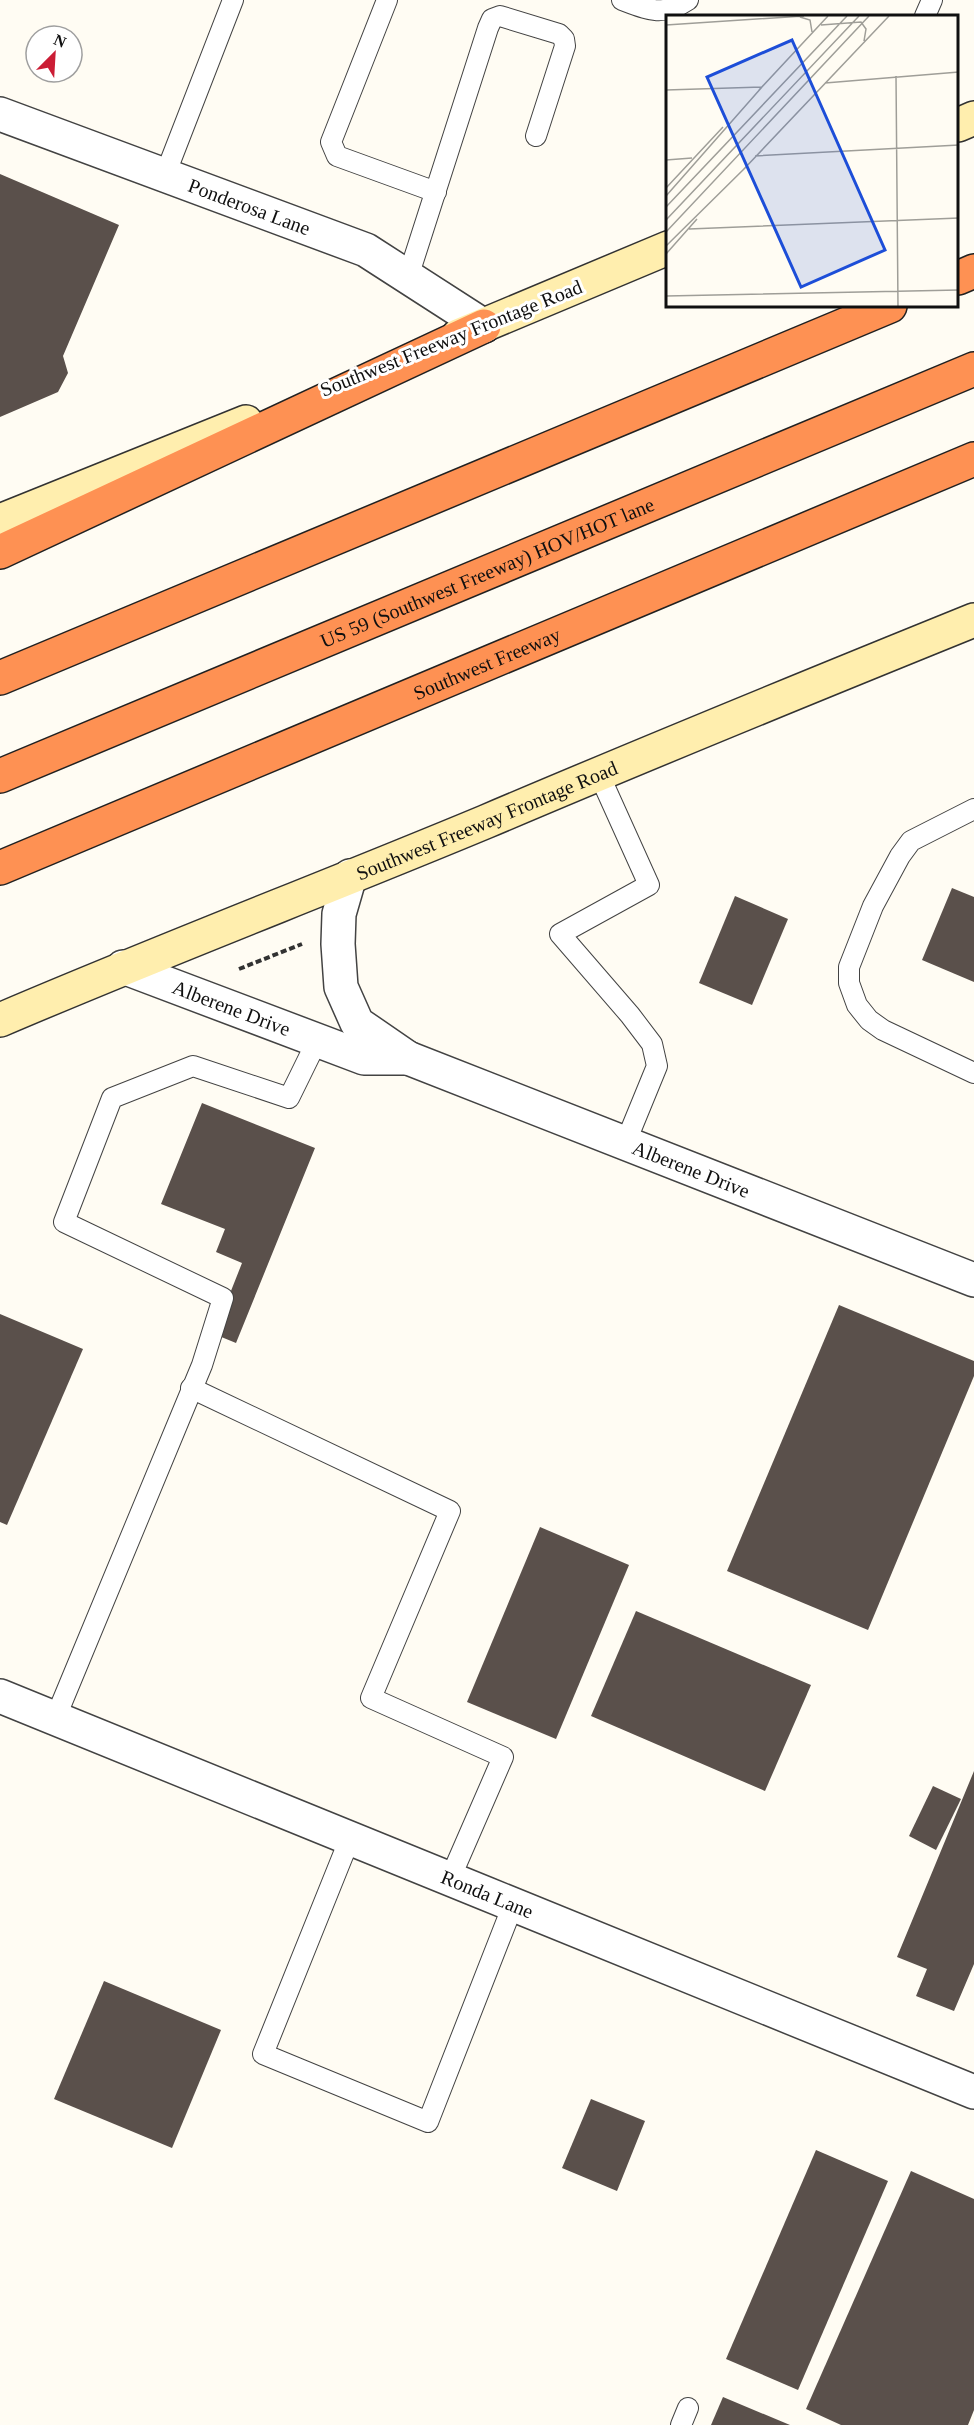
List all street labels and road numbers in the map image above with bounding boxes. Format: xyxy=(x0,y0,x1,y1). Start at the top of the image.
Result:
street label: Ponderosa Lane xyxy=(185,174,313,239)
street label: Southwest Freeway Frontage Road xyxy=(317,275,586,402)
street label: US 59 (Southwest Freeway) HOV/HOT lane xyxy=(317,493,657,652)
street label: Southwest Freeway xyxy=(410,623,564,704)
street label: Southwest Freeway Frontage Road xyxy=(353,757,620,884)
street label: Alberene Drive xyxy=(170,976,293,1040)
street label: Alberene Drive xyxy=(629,1136,753,1202)
street label: Ronda Lane xyxy=(438,1866,537,1923)

